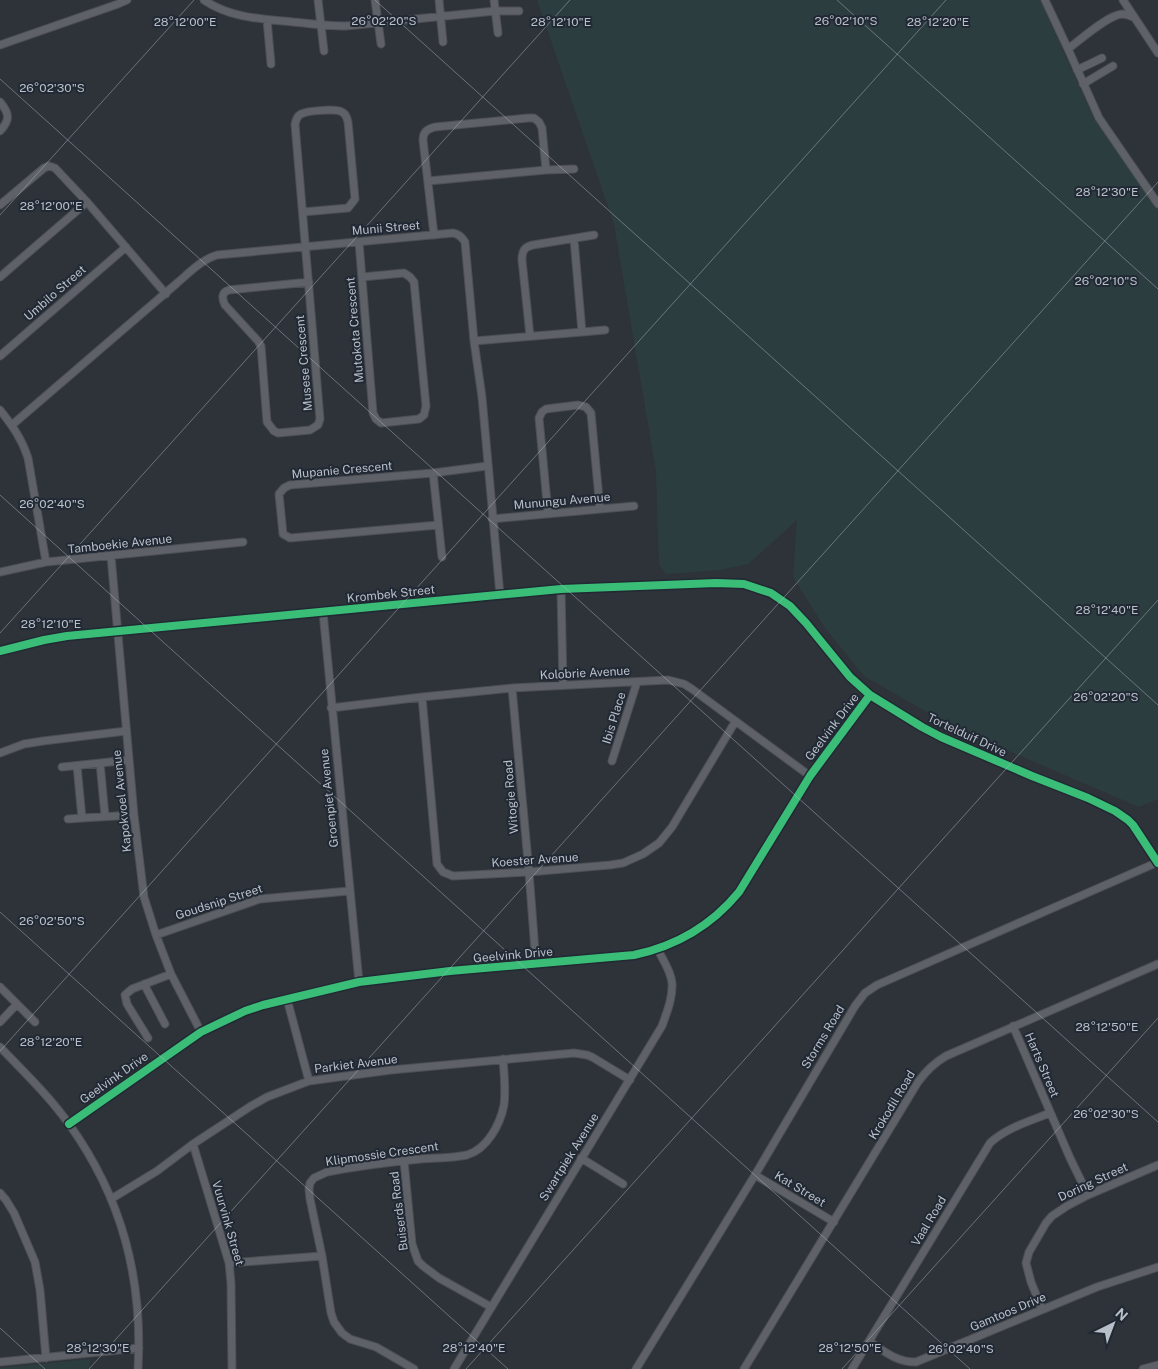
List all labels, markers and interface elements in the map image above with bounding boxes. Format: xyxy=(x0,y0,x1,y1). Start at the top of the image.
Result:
text: 26°02'20"S xyxy=(351,14,417,28)
text: 26°02'10"S xyxy=(814,14,878,28)
text: 28°12'00"E xyxy=(154,15,216,29)
text: 28°12'10"E xyxy=(531,15,591,29)
text: 28°12'20"E xyxy=(907,15,969,29)
text: 26°02'30"S xyxy=(19,81,85,95)
text: 28°12'30"E xyxy=(1076,185,1138,199)
text: 28°12'00"E xyxy=(20,199,82,213)
street label: Munii Street xyxy=(351,218,421,238)
street label: Umbilo Street xyxy=(21,262,89,324)
text: 26°02'10"S xyxy=(1074,274,1138,288)
street label: Mutokota Crescent xyxy=(343,276,367,384)
street label: Musese Crescent xyxy=(293,314,315,412)
street label: Mupanie Crescent xyxy=(291,459,393,481)
street label: Munungu Avenue xyxy=(513,490,611,512)
text: 26°02'40"S xyxy=(19,497,85,511)
street label: Tamboekie Avenue xyxy=(67,532,173,556)
street label: Krombek Street xyxy=(346,582,436,606)
text: 28°12'40"E xyxy=(1076,603,1138,617)
text: 28°12'10"E xyxy=(21,617,81,631)
street label: Kolobrie Avenue xyxy=(539,664,631,682)
street label: Ibis Place xyxy=(599,690,629,746)
text: 26°02'20"S xyxy=(1073,690,1139,704)
street label: Geelvink Drive xyxy=(802,691,862,763)
street label: Tortelduif Drive xyxy=(925,711,1009,760)
street label: Groenpiet Avenue xyxy=(317,748,341,848)
street label: Kapokvoel Avenue xyxy=(110,749,134,853)
street label: Witogie Road xyxy=(501,759,521,835)
street label: Koester Avenue xyxy=(491,850,579,870)
street label: Goudsnip Street xyxy=(174,881,265,923)
text: 26°02'50"S xyxy=(19,914,85,928)
street label: Geelvink Drive xyxy=(472,945,554,965)
street label: Storms Road xyxy=(799,1003,847,1071)
text: 28°12'50"E xyxy=(1075,1020,1139,1034)
street label: Harts Street xyxy=(1022,1031,1062,1100)
text: 28°12'20"E xyxy=(20,1035,82,1049)
street label: Geelvink Drive xyxy=(77,1049,151,1107)
street label: Parkiet Avenue xyxy=(314,1052,399,1076)
street label: Krokodil Road xyxy=(866,1068,918,1142)
text: 26°02'30"S xyxy=(1073,1107,1139,1121)
street label: Swartpiek Avenue xyxy=(536,1110,602,1204)
street label: Klipmossie Crescent xyxy=(325,1139,440,1169)
street label: Doring Street xyxy=(1056,1160,1130,1204)
street label: Kat Street xyxy=(772,1168,828,1210)
street label: Buiserds Road xyxy=(387,1170,411,1252)
street label: Vuurvink Street xyxy=(209,1179,247,1267)
street label: Vaal Road xyxy=(909,1193,949,1249)
street label: Gamtoos Drive xyxy=(968,1290,1048,1334)
north arrow xyxy=(1088,1299,1138,1349)
text: N xyxy=(1112,1305,1131,1324)
text: 28°12'30"E xyxy=(67,1341,129,1355)
text: 28°12'40"E xyxy=(443,1341,505,1355)
text: 28°12'50"E xyxy=(818,1341,882,1355)
text: 26°02'40"S xyxy=(928,1342,994,1356)

